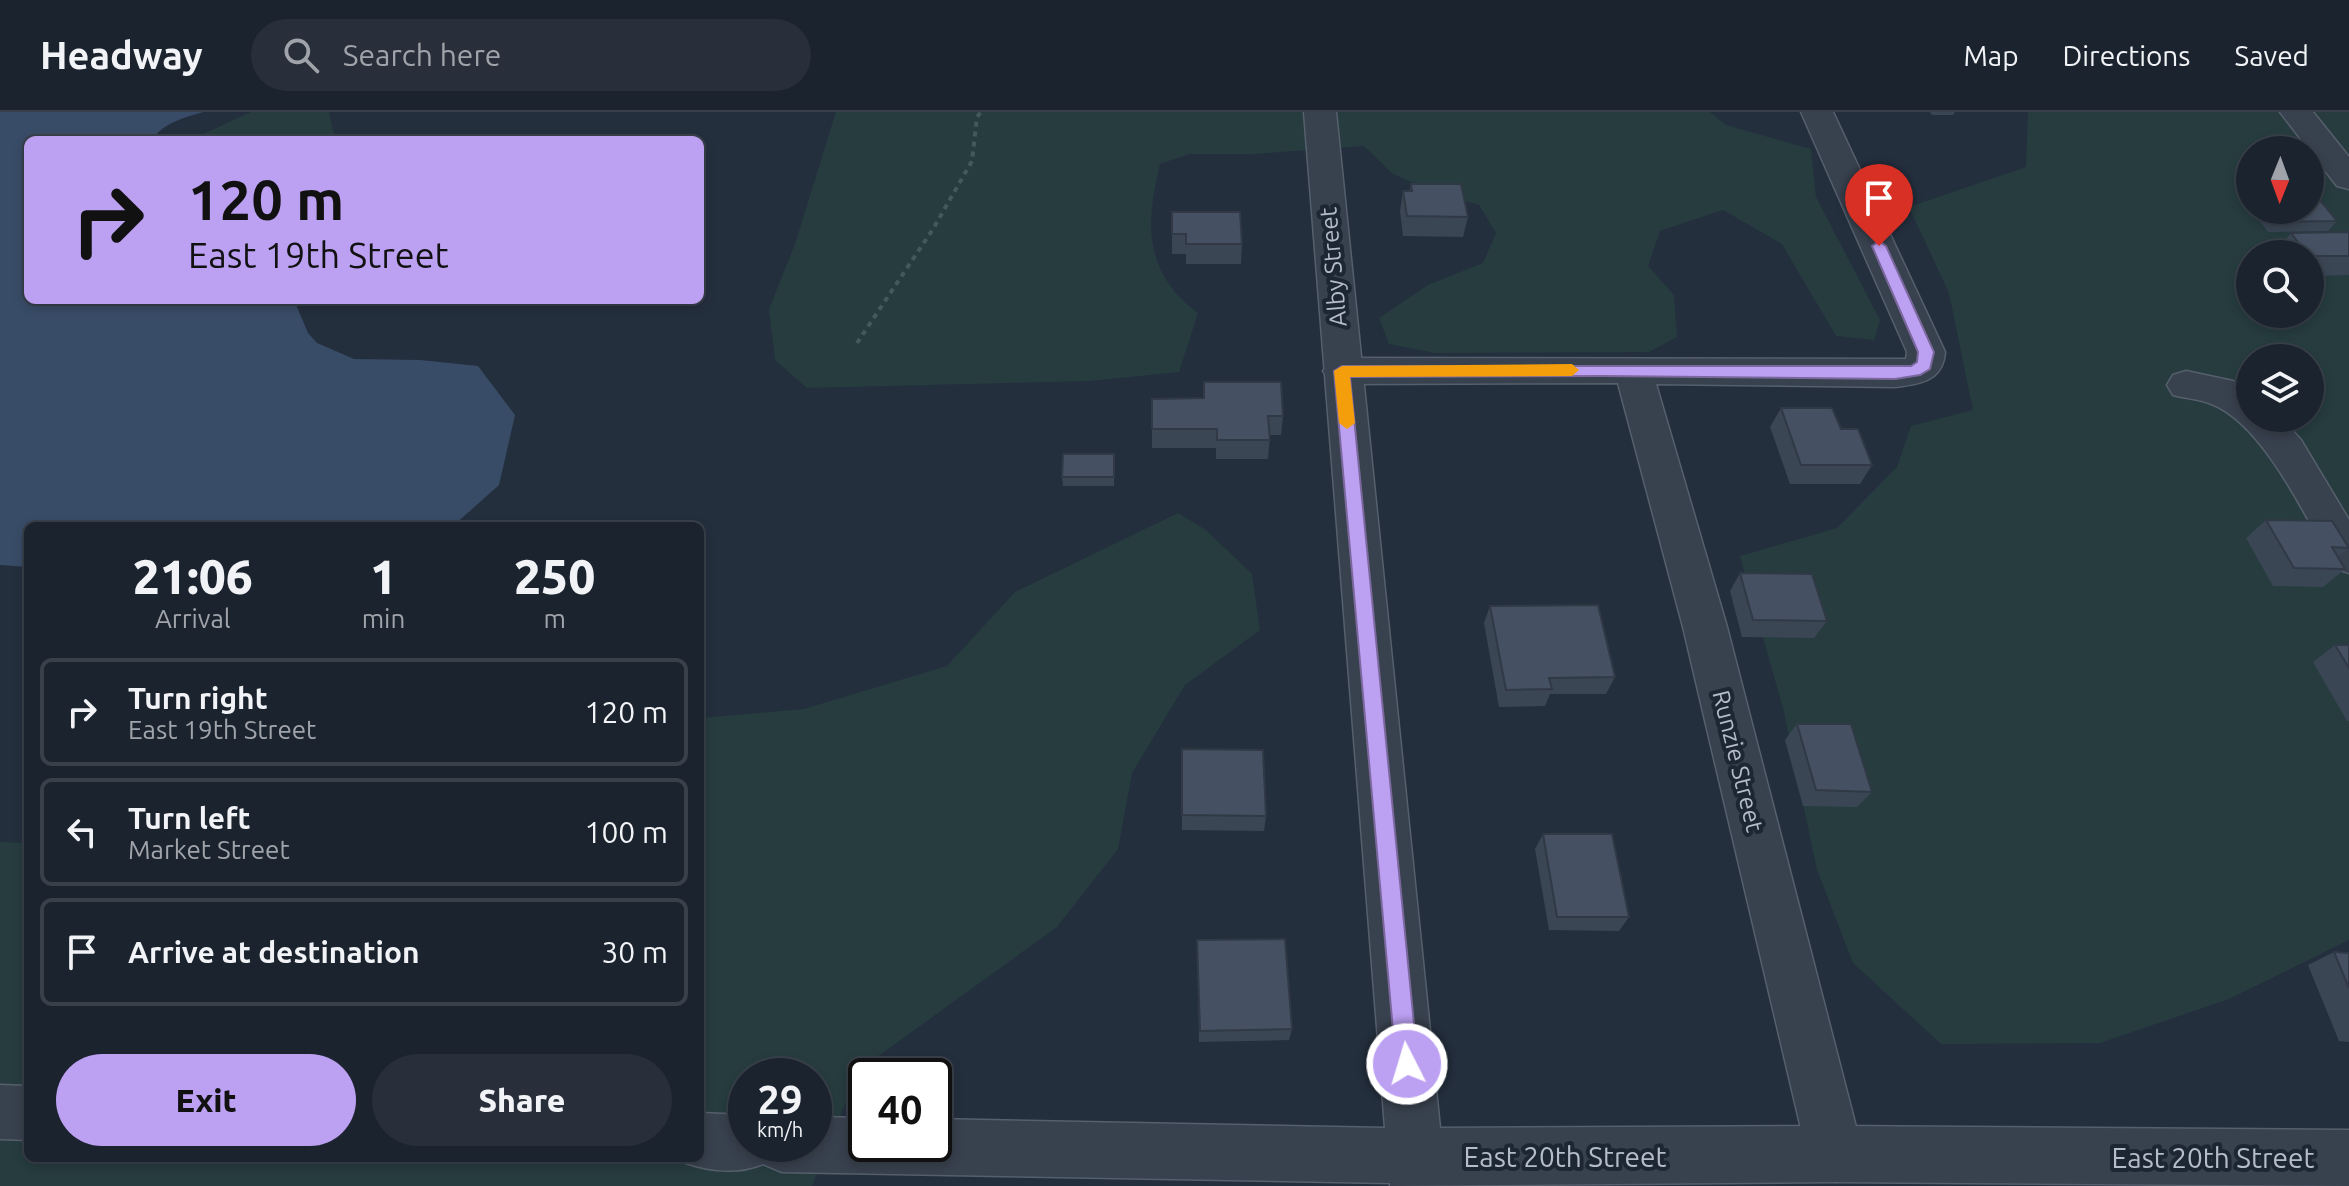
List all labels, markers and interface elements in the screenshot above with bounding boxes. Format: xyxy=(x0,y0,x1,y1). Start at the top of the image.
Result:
search box xyxy=(251,19,811,91)
icon: search xyxy=(279,33,323,77)
text: Headway xyxy=(40,34,203,76)
text: Search here xyxy=(343,38,501,72)
text: Map xyxy=(1963,40,2019,71)
text: Directions xyxy=(2063,40,2190,71)
text: Saved xyxy=(2234,40,2309,71)
north arrow xyxy=(2236,136,2324,224)
map controls xyxy=(2236,136,2324,432)
pin xyxy=(1845,164,1913,246)
icon: right xyxy=(56,168,160,272)
text: 120 m xyxy=(188,168,344,231)
icon: arrive xyxy=(1857,176,1901,220)
street label: Alby Street xyxy=(1314,206,1352,328)
text: East 19th Street xyxy=(188,234,449,275)
button: search xyxy=(2236,240,2324,328)
button: layers xyxy=(2236,344,2324,432)
text: 21:06 xyxy=(133,549,253,603)
text: 1 xyxy=(370,549,397,603)
text: 250 xyxy=(514,549,595,603)
text: Arrival xyxy=(155,604,231,633)
text: min xyxy=(362,604,405,633)
text: m xyxy=(543,604,566,633)
text: Turn right xyxy=(128,681,268,715)
street label: Runzie Street xyxy=(1707,687,1769,835)
icon: right xyxy=(60,690,104,734)
text: 120 m xyxy=(584,695,668,729)
text: East 19th Street xyxy=(128,715,316,744)
text: Turn left xyxy=(128,801,250,835)
icon: left xyxy=(60,810,104,854)
text: 100 m xyxy=(584,815,668,849)
text: Market Street xyxy=(128,835,290,864)
icon: arrive xyxy=(60,930,104,974)
text: Arrive at destination xyxy=(128,935,420,969)
text: 30 m xyxy=(601,935,668,969)
position arrow xyxy=(1365,1022,1449,1106)
button: Exit xyxy=(56,1054,356,1146)
button: Share xyxy=(372,1054,672,1146)
speed limit sign: 40 xyxy=(848,1058,952,1162)
text: 29 xyxy=(757,1077,803,1122)
text: km/h xyxy=(757,1118,803,1141)
street label: East 20th Street xyxy=(1464,1141,1666,1172)
street label: East 20th Street xyxy=(2112,1142,2314,1173)

